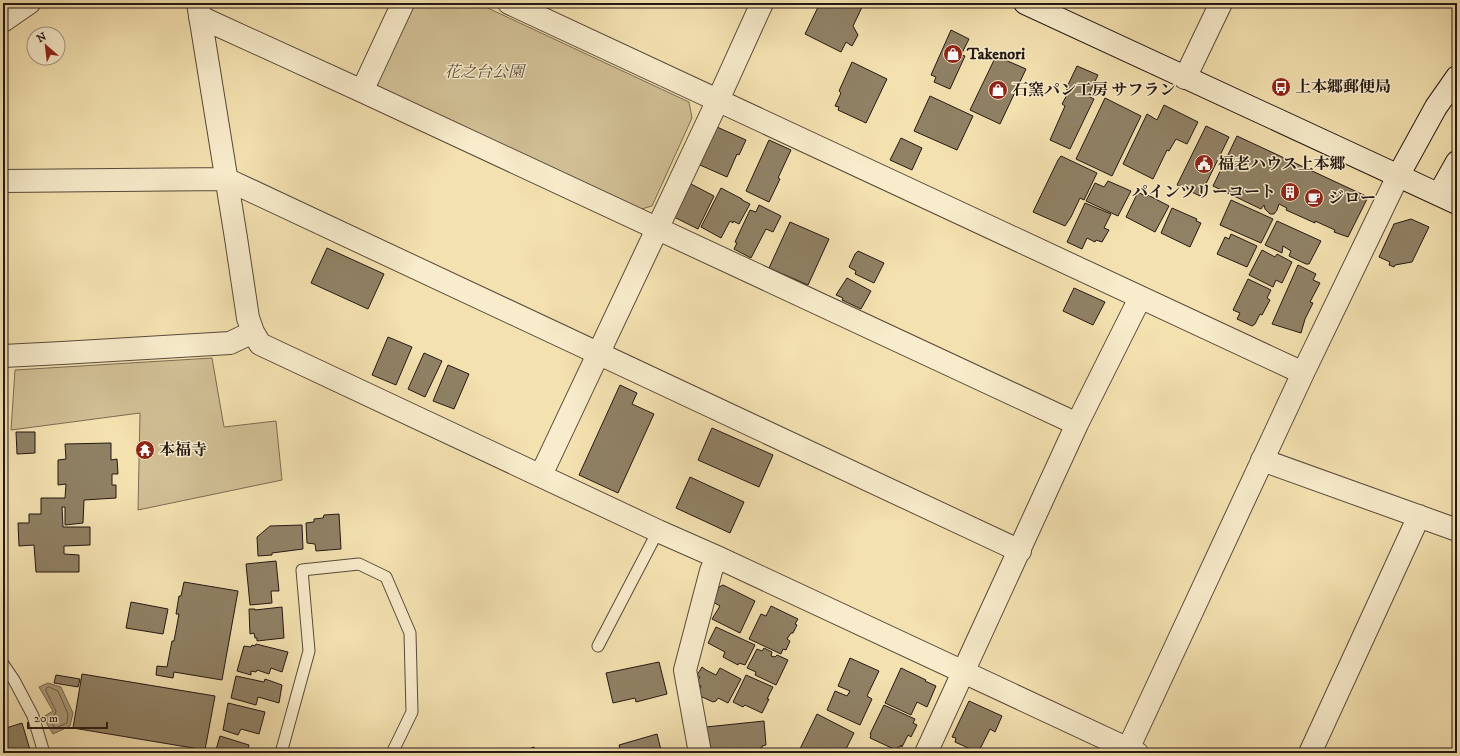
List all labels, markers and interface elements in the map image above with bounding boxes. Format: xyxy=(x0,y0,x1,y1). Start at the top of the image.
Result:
north arrow xyxy=(26,26,66,66)
text: N xyxy=(35,30,49,46)
shop icon: Takenori xyxy=(942,43,964,65)
place label: Takenori xyxy=(966,44,1025,64)
park label: 花之台公園 xyxy=(444,62,527,82)
bus stop icon: 上本郷郵便局 xyxy=(1270,76,1292,98)
place label: 上本郷郵便局 xyxy=(1295,77,1391,97)
shop icon: 石窯パン工房 サフラン xyxy=(987,79,1009,101)
place label: 石窯パン工房 サフラン xyxy=(1012,80,1175,100)
public building icon: 福老ハウス上本郷 xyxy=(1193,153,1215,175)
place label: 福老ハウス上本郷 xyxy=(1217,154,1346,174)
building icon: パインツリーコート xyxy=(1279,181,1301,203)
place label: パインツリーコート xyxy=(1132,182,1276,202)
cafe icon: ジロー xyxy=(1303,187,1325,209)
place label: ジロー xyxy=(1328,188,1376,208)
temple icon: 本福寺 xyxy=(134,439,156,461)
place label: 本福寺 xyxy=(159,440,207,460)
scale bar xyxy=(28,704,107,730)
text: 20 m xyxy=(34,711,58,726)

